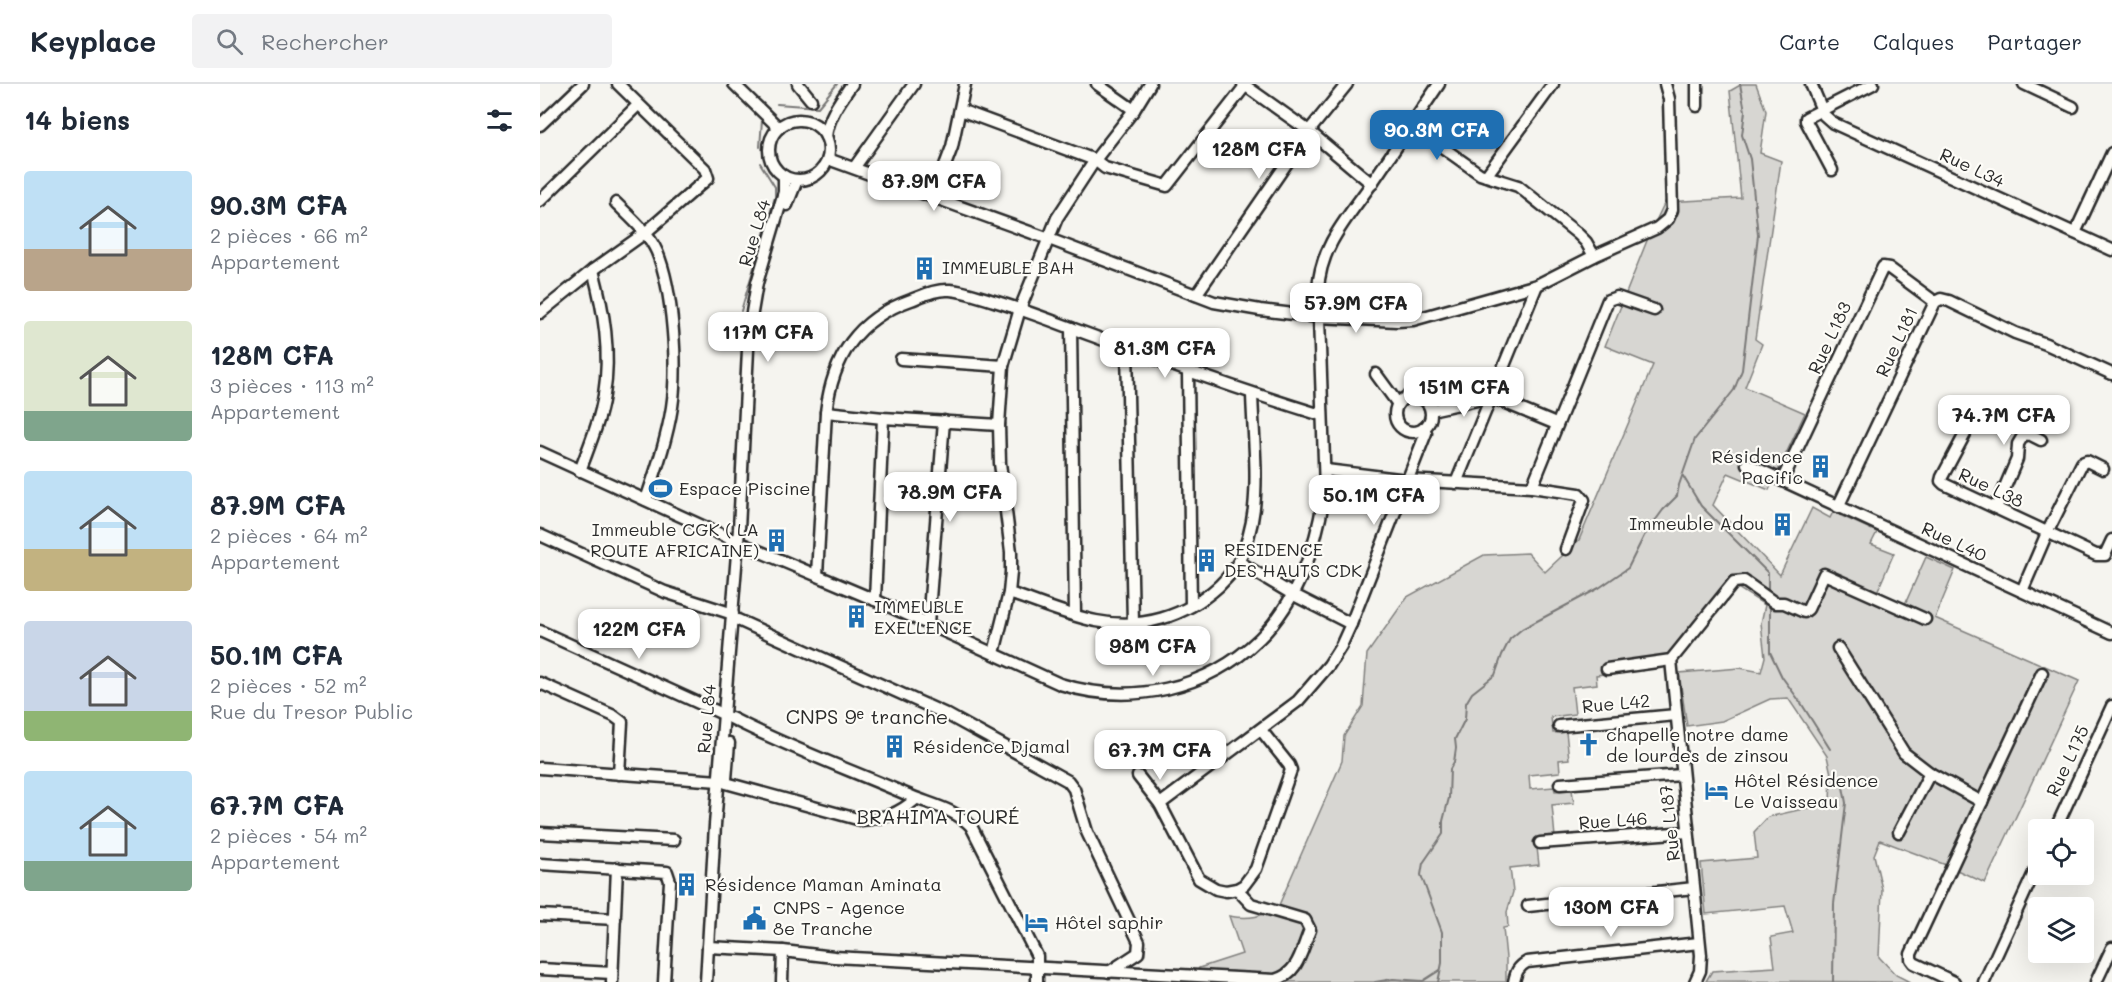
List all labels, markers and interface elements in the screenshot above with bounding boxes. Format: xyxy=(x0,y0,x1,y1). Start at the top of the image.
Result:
search box xyxy=(192,14,612,68)
text: Keyplace xyxy=(30,23,156,59)
icon: search xyxy=(213,25,246,58)
text: Rechercher xyxy=(261,27,389,56)
text: Carte xyxy=(1779,28,1840,55)
text: Calques xyxy=(1873,28,1955,55)
text: Partager xyxy=(1988,28,2082,55)
text: 14 biens xyxy=(24,103,130,137)
icon: filters xyxy=(483,104,516,137)
pin: 90.3M CFA xyxy=(1368,110,1506,161)
text: 90.3M CFA xyxy=(1384,116,1490,142)
pin: 128M CFA xyxy=(1197,129,1321,180)
text: 128M CFA xyxy=(1211,135,1307,161)
street label: Rue L34 xyxy=(1936,142,2009,193)
pin: 87.9M CFA xyxy=(865,161,1003,212)
text: 87.9M CFA xyxy=(882,167,986,193)
text: 90.3M CFA xyxy=(210,188,348,222)
icon: home xyxy=(72,195,144,267)
street label: Rue L84 xyxy=(732,196,776,269)
text: 2 pièces · 66 m² xyxy=(210,222,368,248)
text: Appartement xyxy=(210,248,340,274)
building icon: IMMEUBLE BAH xyxy=(911,255,937,281)
place label: IMMEUBLE BAH xyxy=(942,255,1074,279)
pin: 57.9M CFA xyxy=(1287,283,1425,334)
text: 57.9M CFA xyxy=(1304,289,1408,315)
street label: Rue L183 xyxy=(1802,297,1856,378)
street label: Rue L181 xyxy=(1869,303,1923,381)
pin: 117M CFA xyxy=(706,312,830,363)
text: 117M CFA xyxy=(722,318,814,344)
pin: 81.3M CFA xyxy=(1096,328,1234,379)
text: 81.3M CFA xyxy=(1114,334,1216,360)
text: 128M CFA xyxy=(210,338,334,372)
icon: home xyxy=(72,345,144,417)
pin: 151M CFA xyxy=(1402,367,1526,418)
text: 3 pièces · 113 m² xyxy=(210,372,374,398)
text: 151M CFA xyxy=(1418,373,1510,399)
pin: 74.7M CFA xyxy=(1935,395,2073,446)
text: Appartement xyxy=(210,398,340,424)
text: 74.7M CFA xyxy=(1952,401,2056,427)
place label: Résidence Pacific xyxy=(1711,444,1803,489)
building icon: Résidence Pacific xyxy=(1808,454,1834,480)
street label: Rue L38 xyxy=(1955,462,2028,513)
pin: 78.9M CFA xyxy=(881,472,1019,523)
pin: 50.1M CFA xyxy=(1305,475,1443,526)
sports icon: Espace Piscine xyxy=(648,476,674,502)
place label: Espace Piscine xyxy=(679,476,810,500)
text: 78.9M CFA xyxy=(898,478,1002,504)
text: 50.1M CFA xyxy=(1323,481,1425,507)
text: 87.9M CFA xyxy=(210,488,346,522)
icon: home xyxy=(72,495,144,567)
place label: Immeuble Adou xyxy=(1629,511,1764,535)
building icon: Immeuble Adou xyxy=(1769,511,1795,537)
street label: Rue L40 xyxy=(1918,516,1991,567)
place label: Immeuble CGK ( LA ROUTE AFRICAINE) xyxy=(590,517,759,562)
text: 2 pièces · 64 m² xyxy=(210,522,367,548)
building icon: Immeuble CGK ( LA ROUTE AFRICAINE) xyxy=(764,527,790,553)
place label: RESIDENCE DES HAUTS CDK xyxy=(1224,537,1362,582)
building icon: RESIDENCE DES HAUTS CDK xyxy=(1193,547,1219,573)
text: Appartement xyxy=(210,548,340,574)
place label: IMMEUBLE EXELLENCE xyxy=(874,594,972,639)
building icon: IMMEUBLE EXELLENCE xyxy=(843,604,869,630)
pin: 122M CFA xyxy=(577,609,701,660)
text: 122M CFA xyxy=(592,615,686,641)
pin: 98M CFA xyxy=(1098,626,1208,677)
text: 98M CFA xyxy=(1109,632,1197,658)
text: 50.1M CFA xyxy=(210,638,343,672)
icon: home xyxy=(72,645,144,717)
text: 2 pièces · 52 m² xyxy=(210,672,366,698)
street label: Rue L84 xyxy=(691,683,721,754)
street label: Rue L42 xyxy=(1581,688,1651,718)
text: Rue du Tresor Public xyxy=(210,698,413,724)
district label: CNPS 9ᵉ tranche xyxy=(786,703,948,729)
street label: Rue L175 xyxy=(2040,721,2094,800)
place label: chapelle notre dame de lourdes de zinsou xyxy=(1606,722,1789,767)
pin: 67.7M CFA xyxy=(1091,730,1229,781)
church icon: chapelle notre dame de lourdes de zinsou xyxy=(1575,732,1601,758)
building icon: Résidence Djamal xyxy=(882,734,908,760)
place label: Résidence Djamal xyxy=(913,734,1070,758)
text: 67.7M CFA xyxy=(1108,736,1212,762)
place label: Hôtel Résidence Le Vaisseau xyxy=(1734,768,1878,813)
hotel icon: Hôtel Résidence Le Vaisseau xyxy=(1703,778,1729,804)
street label: Rue L187 xyxy=(1653,784,1685,863)
text: 67.7M CFA xyxy=(210,788,345,822)
icon: home xyxy=(72,795,144,867)
district label: BRAHIMA TOURÉ xyxy=(857,803,1019,829)
street label: Rue L46 xyxy=(1578,806,1648,834)
map controls xyxy=(2028,819,2094,963)
button: locate xyxy=(2028,819,2094,885)
text: 2 pièces · 54 m² xyxy=(210,822,367,848)
text: Appartement xyxy=(210,848,340,874)
building icon: Résidence Maman Aminata xyxy=(674,872,700,898)
place label: Résidence Maman Aminata xyxy=(705,872,942,896)
pin: 130M CFA xyxy=(1549,887,1673,938)
text: 130M CFA xyxy=(1563,893,1659,919)
place label: CNPS - Agence 8e Tranche xyxy=(773,895,905,940)
button: layers xyxy=(2028,897,2094,963)
public building icon: CNPS - Agence 8e Tranche xyxy=(742,905,768,931)
hotel icon: Hôtel saphir xyxy=(1024,910,1050,936)
place label: Hôtel saphir xyxy=(1055,910,1164,934)

